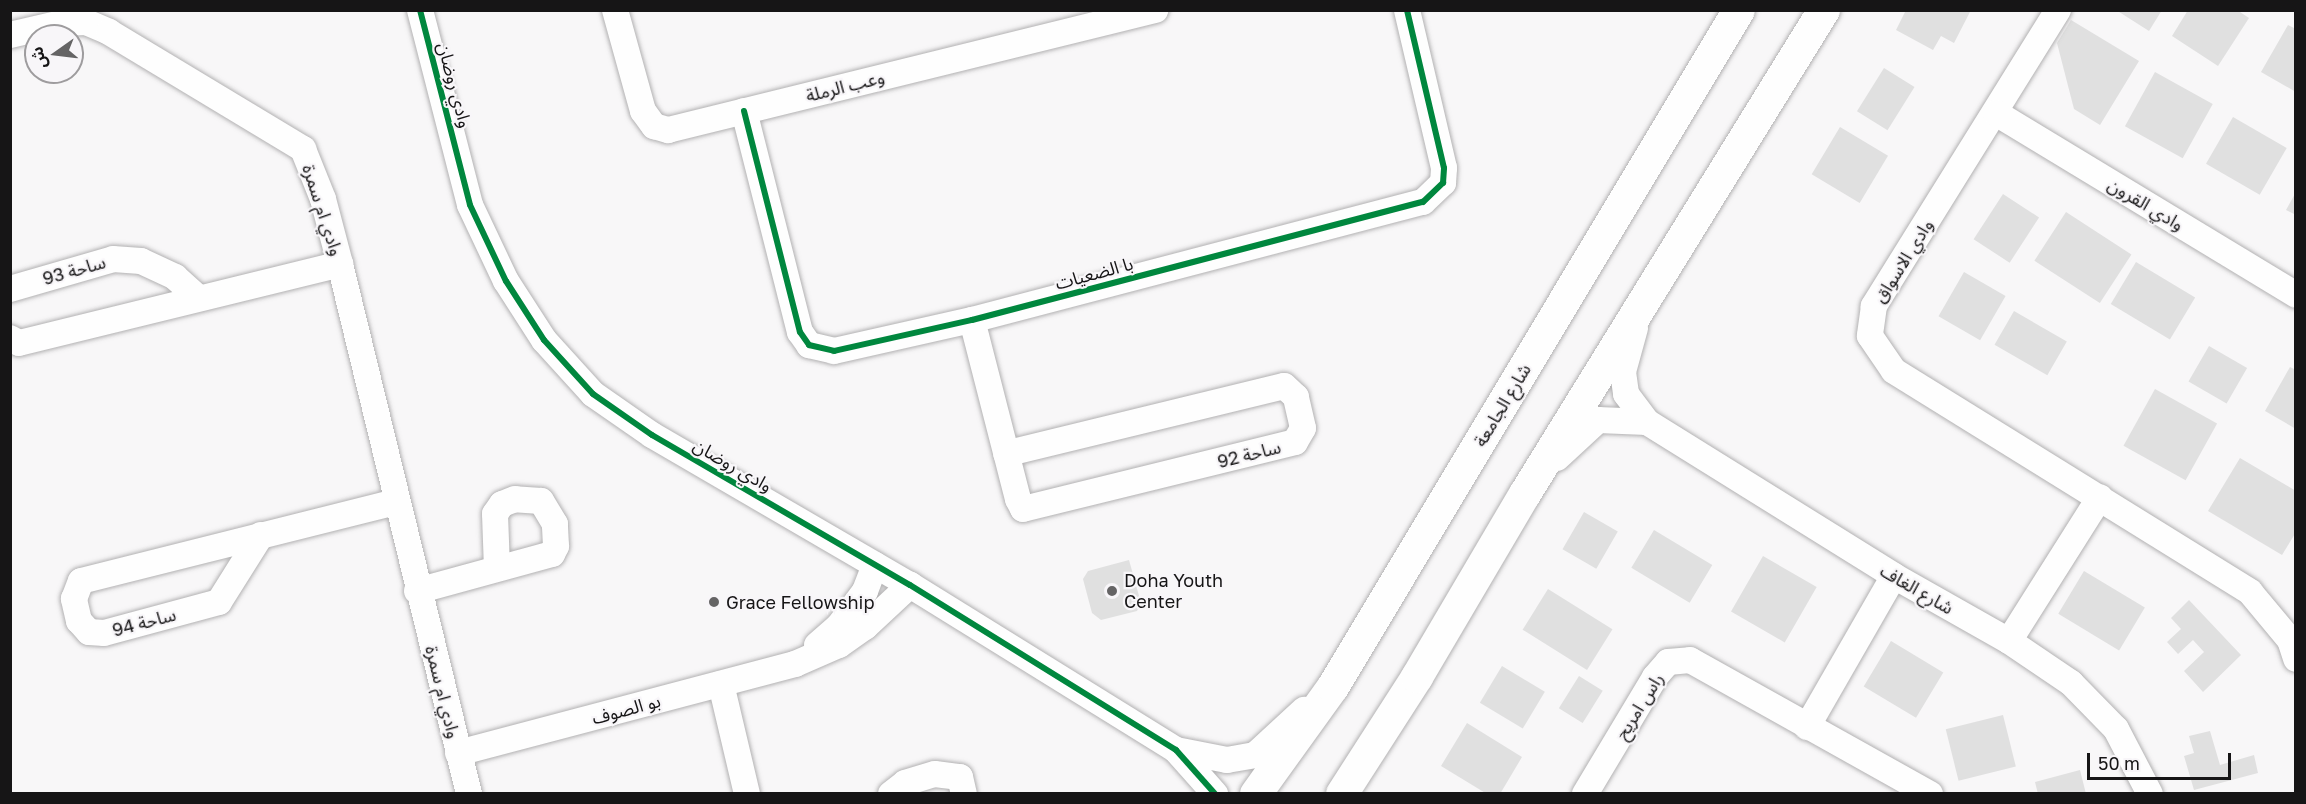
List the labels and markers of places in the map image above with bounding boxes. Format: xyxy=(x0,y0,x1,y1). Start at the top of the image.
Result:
place label: Doha Youth Center xyxy=(1124,570,1223,612)
marker: Doha Youth Center xyxy=(1105,584,1119,598)
place label: Grace Fellowship xyxy=(726,591,874,613)
marker: Grace Fellowship xyxy=(707,595,721,609)

